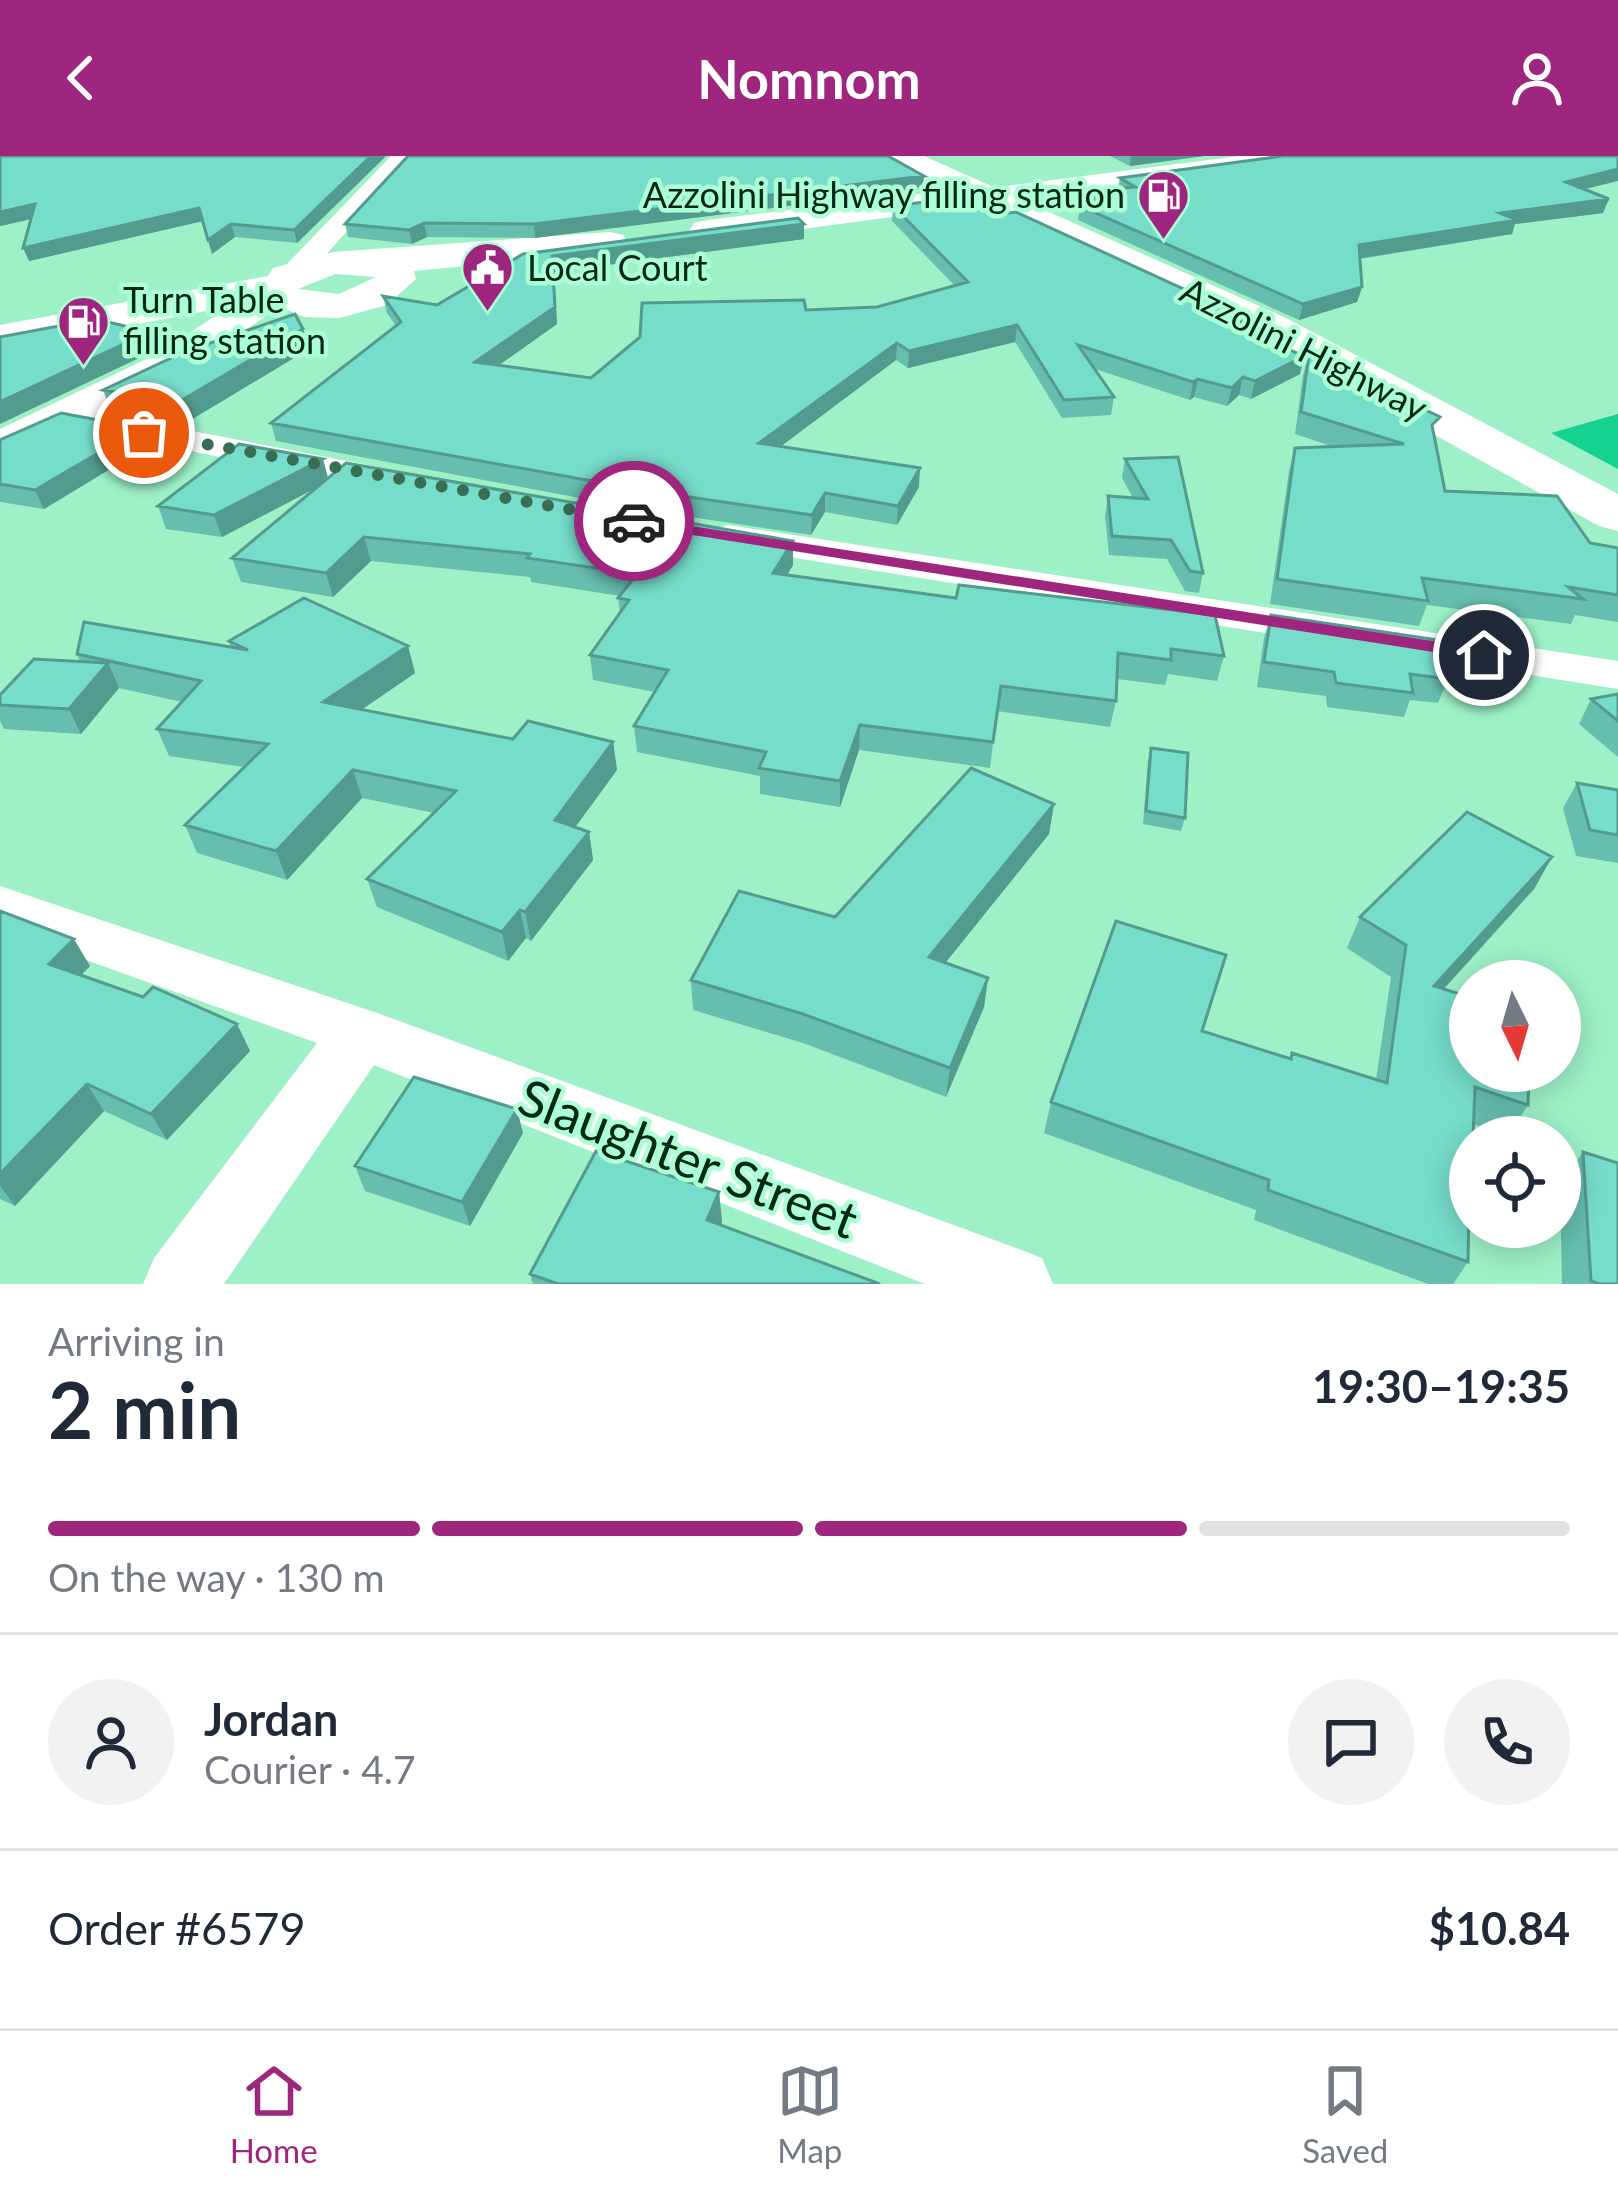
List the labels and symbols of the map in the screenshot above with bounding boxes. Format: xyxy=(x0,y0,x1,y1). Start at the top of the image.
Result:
fuel station icon: Azzolini Highway filling station xyxy=(1136,167,1192,241)
place label: Azzolini Highway filling station xyxy=(643,172,1125,216)
public building icon: Local Court xyxy=(460,240,516,314)
place label: Local Court xyxy=(527,245,708,289)
street label: Azzolini Highway xyxy=(1174,267,1435,429)
place label: Turn Table filling station xyxy=(123,277,326,362)
fuel station icon: Turn Table filling station xyxy=(56,293,112,367)
pin xyxy=(93,382,195,484)
courier xyxy=(574,461,694,581)
pin xyxy=(1433,604,1535,706)
north arrow xyxy=(1449,960,1581,1092)
street label: Slaughter Street xyxy=(511,1065,866,1250)

